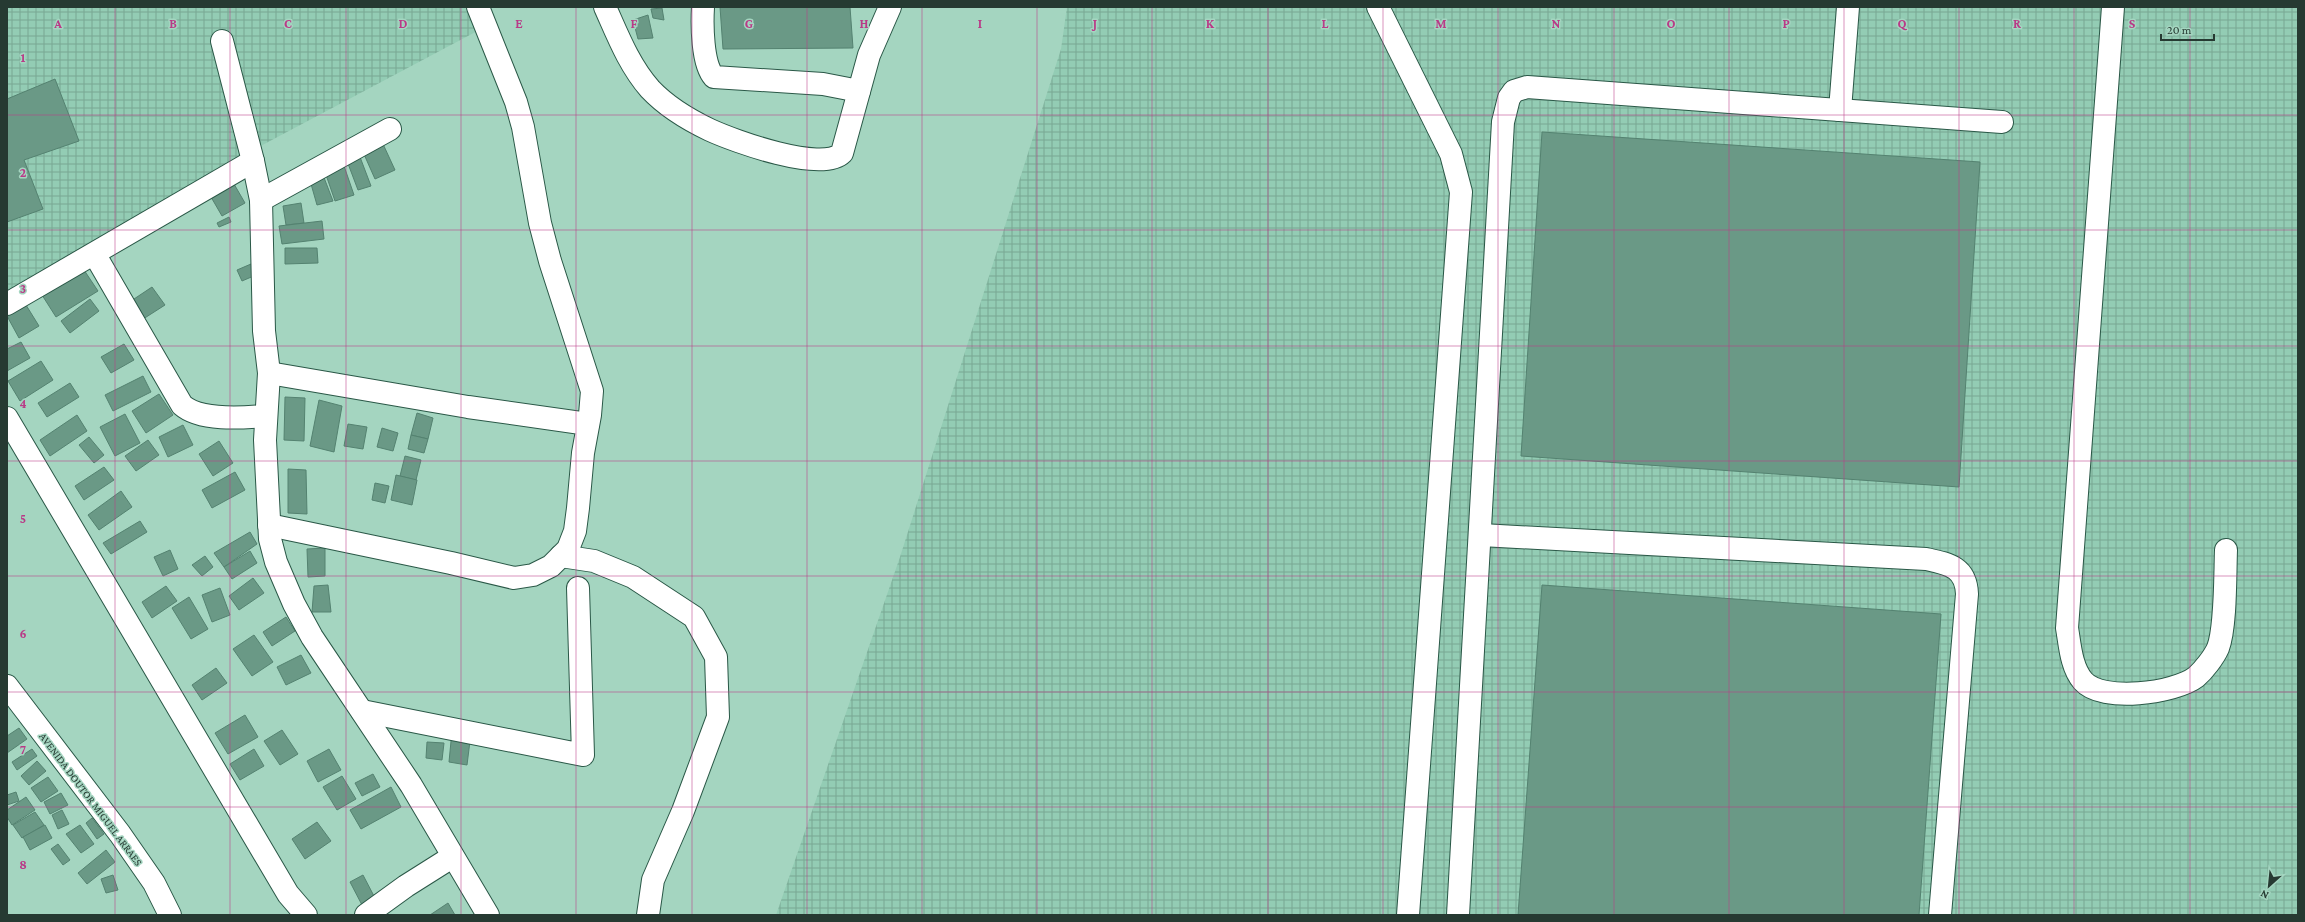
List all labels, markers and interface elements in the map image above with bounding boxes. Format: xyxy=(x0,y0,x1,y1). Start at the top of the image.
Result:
text: A xyxy=(53,16,62,31)
text: B xyxy=(169,16,177,31)
text: C xyxy=(284,16,292,31)
text: D xyxy=(399,16,408,31)
text: E xyxy=(515,16,523,31)
text: F xyxy=(631,16,638,31)
text: G xyxy=(745,16,753,31)
text: H xyxy=(860,16,869,31)
text: I xyxy=(978,16,982,31)
text: J xyxy=(1091,16,1097,31)
text: K xyxy=(1206,16,1215,31)
text: L xyxy=(1322,16,1329,31)
text: M xyxy=(1435,16,1447,31)
text: N xyxy=(1552,16,1561,31)
text: O xyxy=(1667,16,1676,31)
text: P xyxy=(1782,16,1790,31)
text: Q xyxy=(1898,16,1908,31)
text: R xyxy=(2013,16,2021,31)
text: S xyxy=(2129,16,2136,31)
scale bar xyxy=(2161,16,2214,42)
text: 20 m xyxy=(2167,23,2192,37)
text: 1 xyxy=(21,50,26,65)
text: 2 xyxy=(20,165,27,180)
text: 3 xyxy=(20,281,26,296)
text: 4 xyxy=(19,396,27,411)
text: 5 xyxy=(20,511,26,526)
text: 6 xyxy=(19,626,27,641)
street label: AVENIDA DOUTOR MIGUEL ARRAES xyxy=(37,730,145,868)
text: 7 xyxy=(20,742,26,757)
text: 8 xyxy=(19,857,27,872)
north arrow xyxy=(2249,866,2289,906)
text: N xyxy=(2258,888,2271,902)

